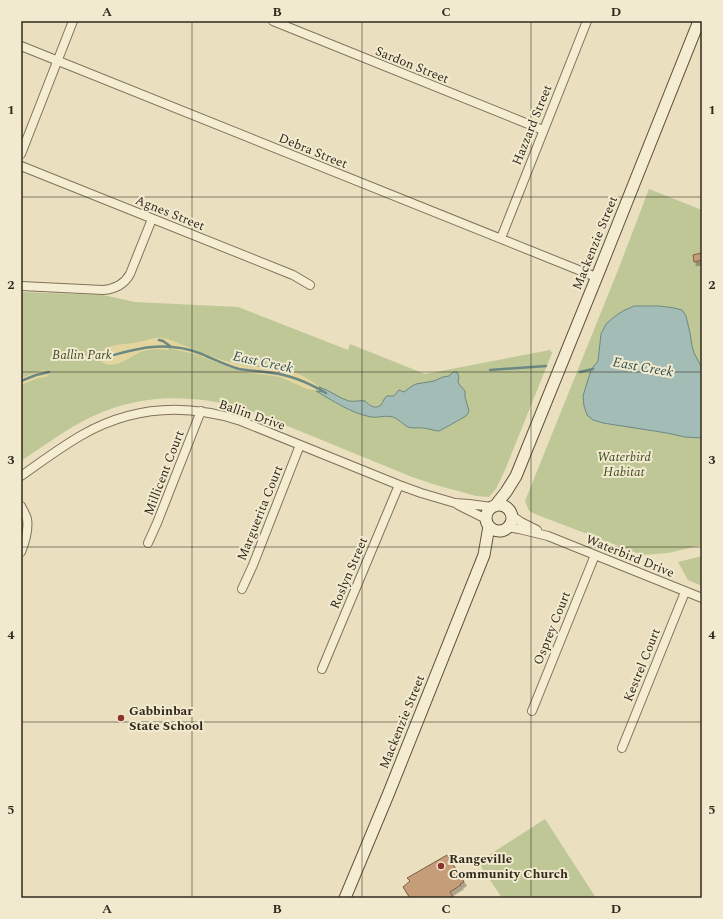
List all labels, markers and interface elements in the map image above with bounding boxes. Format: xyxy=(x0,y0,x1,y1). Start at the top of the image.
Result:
text: A xyxy=(102,2,112,22)
text: B xyxy=(272,2,282,22)
text: C xyxy=(441,2,451,22)
text: D xyxy=(611,2,621,22)
street label: Sardon Street xyxy=(372,41,452,89)
street label: Hazzard Street xyxy=(507,81,557,168)
text: 1 xyxy=(7,100,15,120)
text: 1 xyxy=(708,100,716,120)
street label: Debra Street xyxy=(276,128,351,174)
street label: Agnes Street xyxy=(132,190,208,236)
street label: Mackenzie Street xyxy=(567,193,623,293)
text: 2 xyxy=(7,275,15,295)
text: 2 xyxy=(708,275,716,295)
park label: Ballin Park xyxy=(52,345,112,365)
water label: East Creek xyxy=(231,345,296,379)
water label: East Creek xyxy=(611,351,675,383)
street label: Ballin Drive xyxy=(216,394,288,436)
street label: Millicent Court xyxy=(139,427,190,518)
park label: Waterbird Habitat xyxy=(597,447,651,482)
text: 3 xyxy=(7,450,15,470)
text: 3 xyxy=(708,450,716,470)
street label: Marguerita Court xyxy=(232,462,288,564)
street label: Waterbird Drive xyxy=(583,529,677,583)
street label: Roslyn Street xyxy=(325,534,373,612)
street label: Osprey Court xyxy=(528,588,576,668)
text: 4 xyxy=(7,625,15,645)
street label: Kestrel Court xyxy=(618,625,666,705)
text: 4 xyxy=(708,625,716,645)
street label: Mackenzie Street xyxy=(374,672,430,772)
place label: Gabbinbar State School xyxy=(129,701,203,736)
marker: Gabbinbar State School xyxy=(116,713,126,723)
text: 5 xyxy=(7,800,15,820)
text: 5 xyxy=(708,800,716,820)
place label: Rangeville Community Church xyxy=(449,849,568,884)
marker: Rangeville Community Church xyxy=(436,861,446,871)
text: A xyxy=(102,899,112,919)
text: B xyxy=(272,899,282,919)
text: C xyxy=(441,899,451,919)
text: D xyxy=(611,899,621,919)

